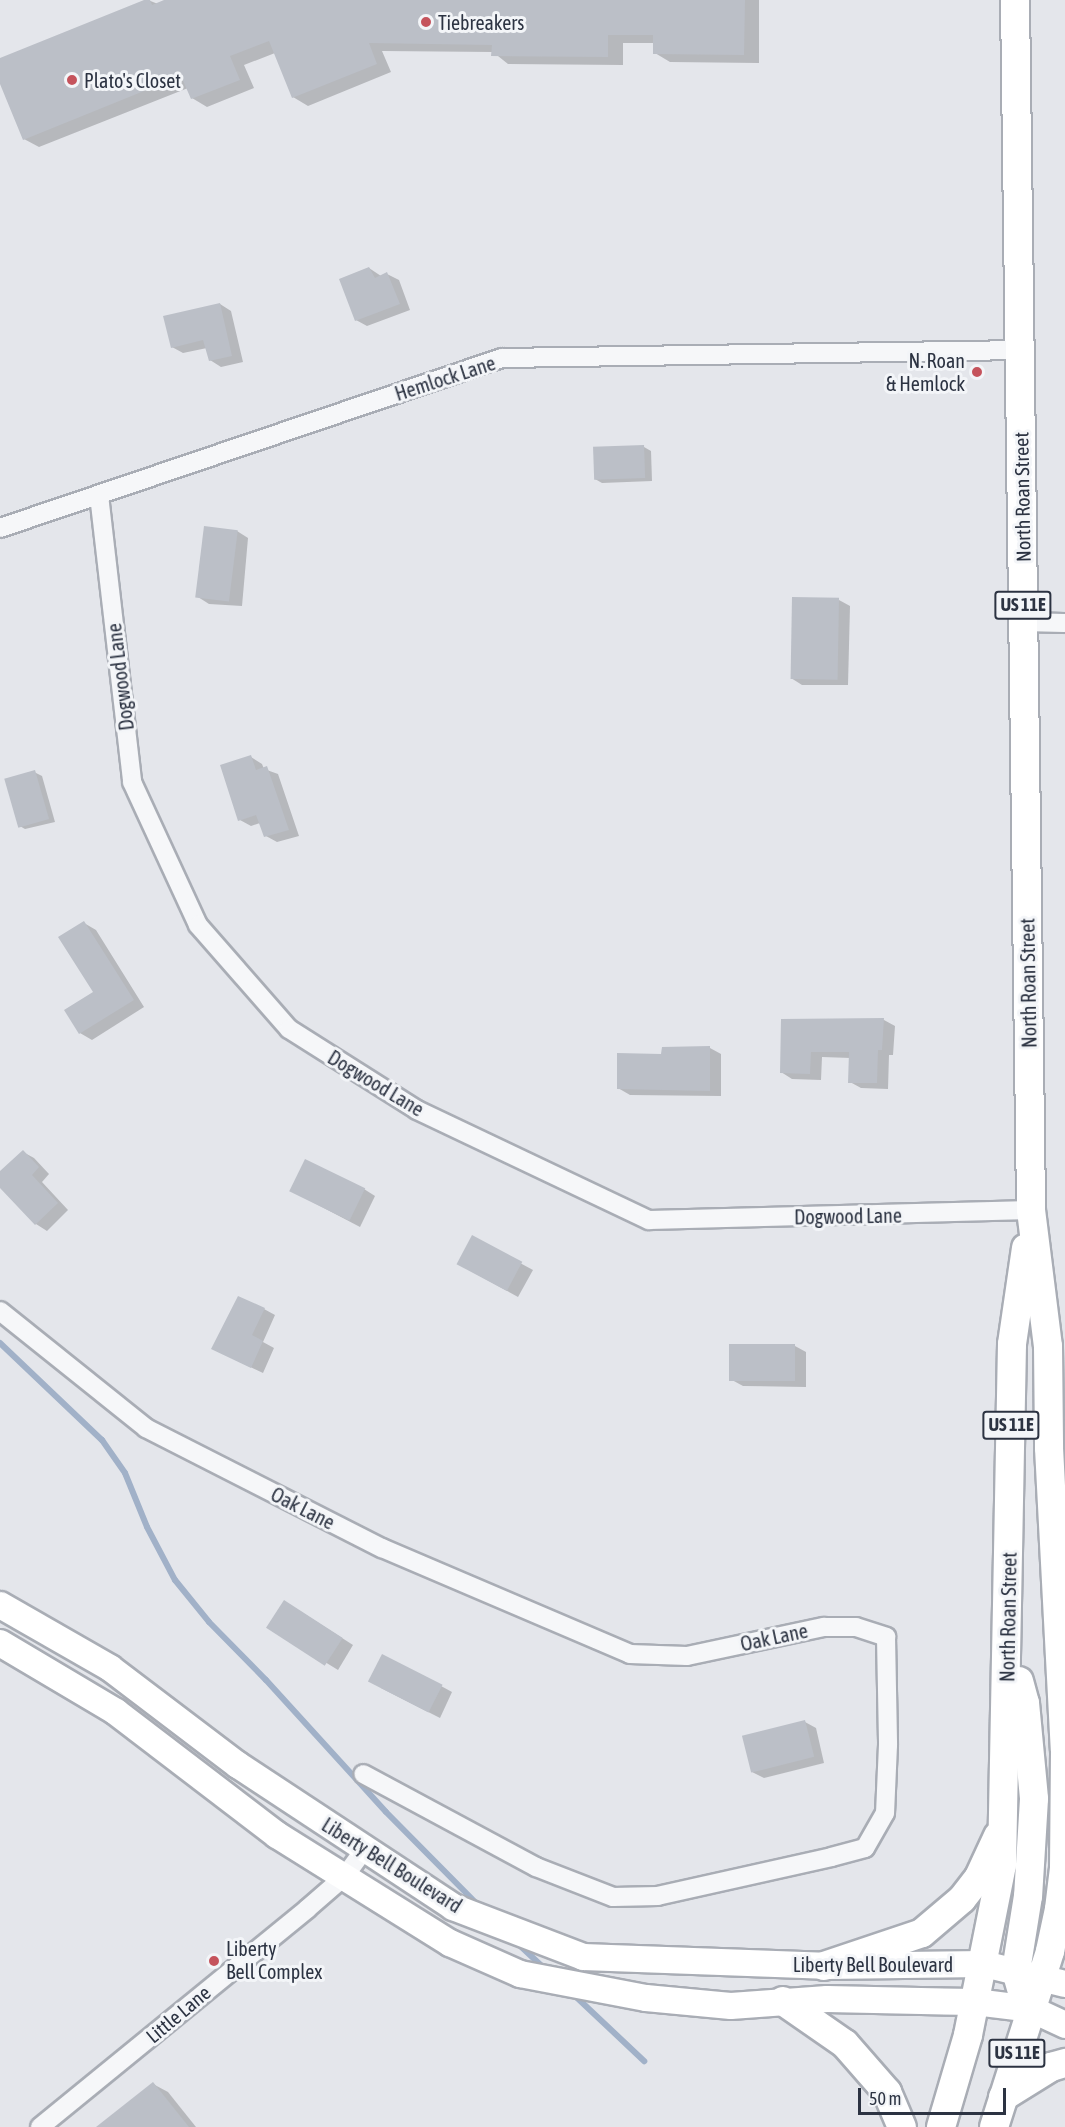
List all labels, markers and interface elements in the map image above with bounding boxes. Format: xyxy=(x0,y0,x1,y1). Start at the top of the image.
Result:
place label: Tiebreakers xyxy=(438,10,524,34)
marker: Tiebreakers xyxy=(419,15,433,29)
place label: Plato's Closet xyxy=(84,68,181,92)
marker: Plato's Closet xyxy=(65,73,79,87)
place label: N. Roan & Hemlock xyxy=(886,348,965,395)
street label: Hemlock Lane xyxy=(392,350,498,406)
marker: N. Roan & Hemlock xyxy=(970,365,984,379)
street label: North Roan Street xyxy=(1009,432,1035,562)
road number: US 11E xyxy=(993,590,1053,620)
street label: Dogwood Lane xyxy=(102,622,138,732)
street label: North Roan Street xyxy=(1015,918,1041,1048)
street label: Dogwood Lane xyxy=(324,1045,428,1121)
street label: Dogwood Lane xyxy=(794,1203,902,1229)
road number: US 11E xyxy=(981,1410,1041,1440)
street label: Oak Lane xyxy=(267,1482,339,1534)
street label: North Roan Street xyxy=(995,1552,1021,1682)
street label: Oak Lane xyxy=(738,1618,810,1656)
street label: Liberty Bell Boulevard xyxy=(318,1812,466,1918)
place label: Liberty Bell Complex xyxy=(226,1937,322,1984)
street label: Liberty Bell Boulevard xyxy=(793,1952,953,1976)
marker: Liberty Bell Complex xyxy=(207,1954,221,1968)
street label: Little Lane xyxy=(141,1980,215,2048)
road number: US 11E xyxy=(987,2038,1047,2068)
scale bar xyxy=(861,2076,1010,2114)
text: 50 m xyxy=(869,2088,901,2109)

